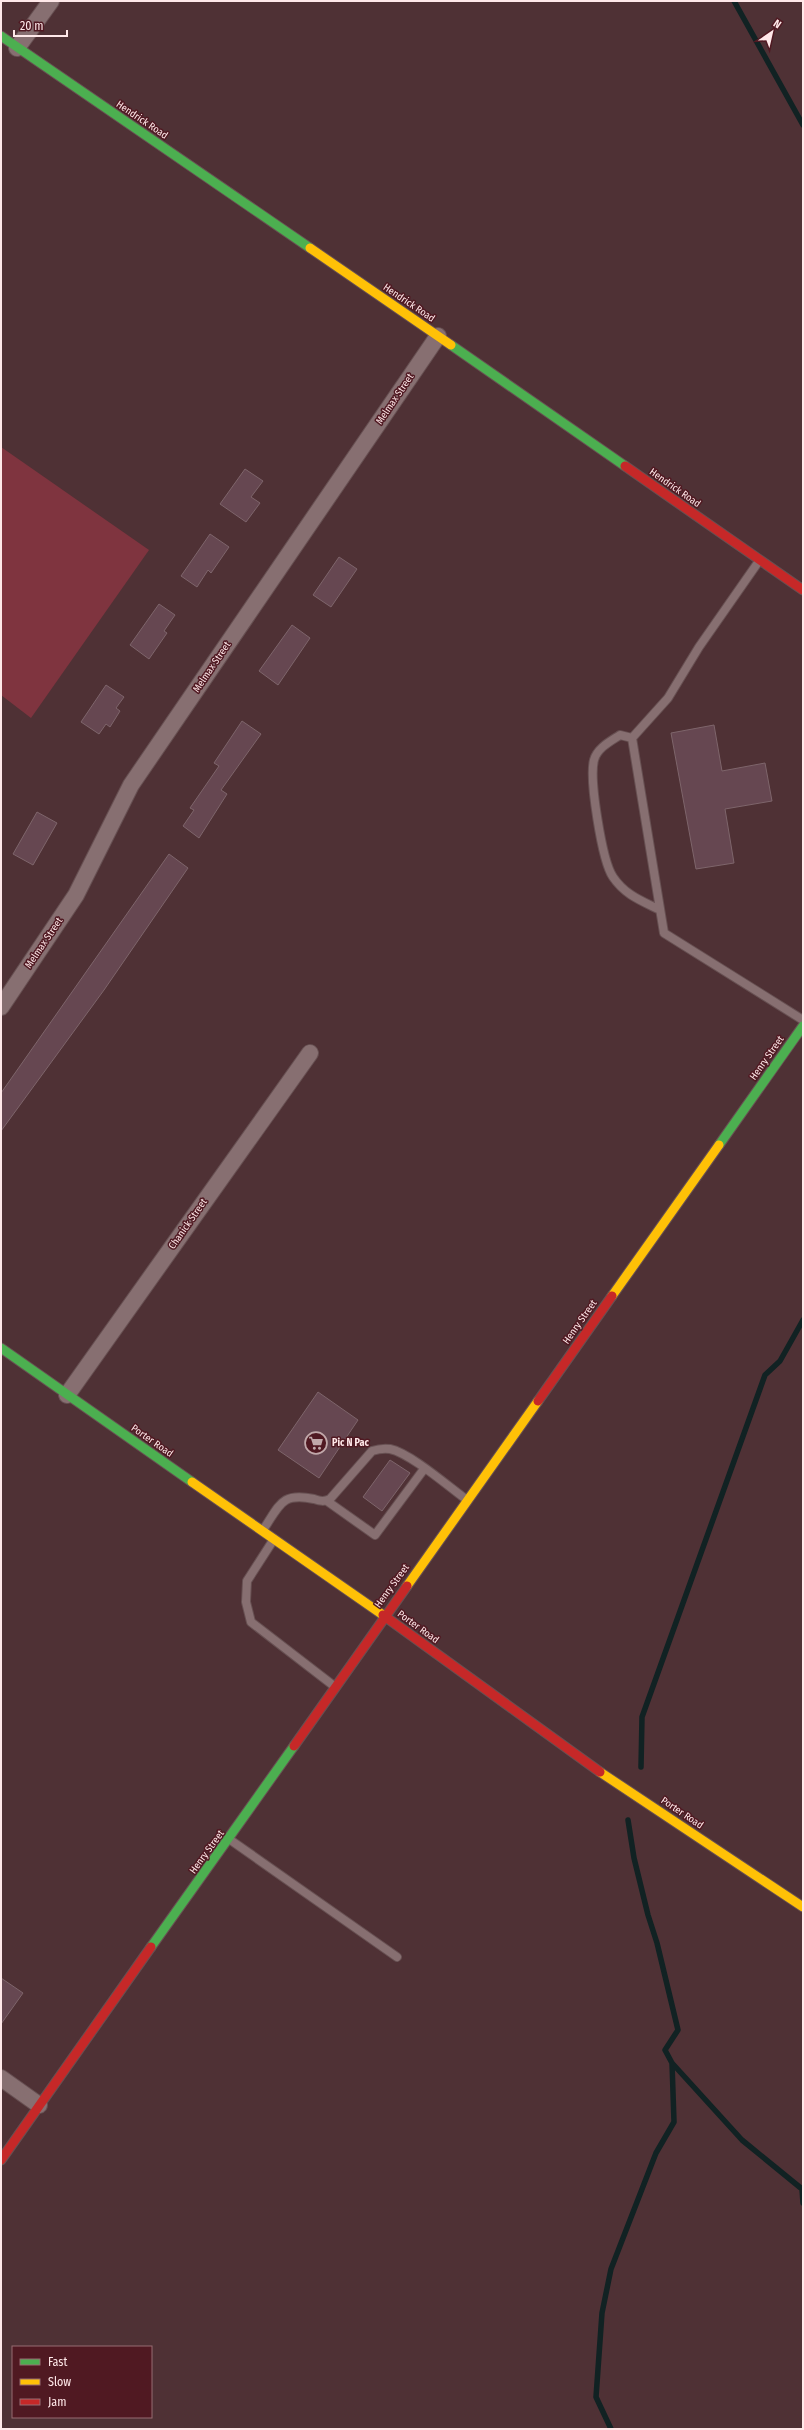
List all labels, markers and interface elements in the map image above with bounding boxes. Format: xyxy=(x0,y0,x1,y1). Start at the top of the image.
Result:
scale bar xyxy=(14,12,67,38)
north arrow xyxy=(752,12,792,52)
text: N xyxy=(771,17,784,31)
text: 20 m xyxy=(20,19,44,33)
street label: Hendrick Road xyxy=(114,98,170,142)
street label: Hendrick Road xyxy=(381,281,437,325)
street label: Melmax Street xyxy=(374,371,417,427)
street label: Hendrick Road xyxy=(647,466,703,510)
street label: Melmax Street xyxy=(191,639,234,695)
street label: Melmax Street xyxy=(23,915,66,971)
street label: Henry Street xyxy=(747,1033,787,1082)
street label: Chanick Street xyxy=(166,1196,210,1252)
street label: Henry Street xyxy=(560,1297,600,1346)
street label: Porter Road xyxy=(129,1422,175,1460)
supermarket icon: Pic N Pac xyxy=(303,1430,329,1456)
place label: Pic N Pac xyxy=(332,1437,369,1449)
street label: Henry Street xyxy=(372,1561,412,1610)
street label: Porter Road xyxy=(395,1608,441,1646)
street label: Porter Road xyxy=(659,1795,705,1831)
street label: Henry Street xyxy=(187,1827,227,1876)
legend xyxy=(12,2346,152,2418)
text: Fast xyxy=(48,2355,67,2369)
text: Slow xyxy=(48,2375,71,2389)
text: Jam xyxy=(48,2395,66,2409)

